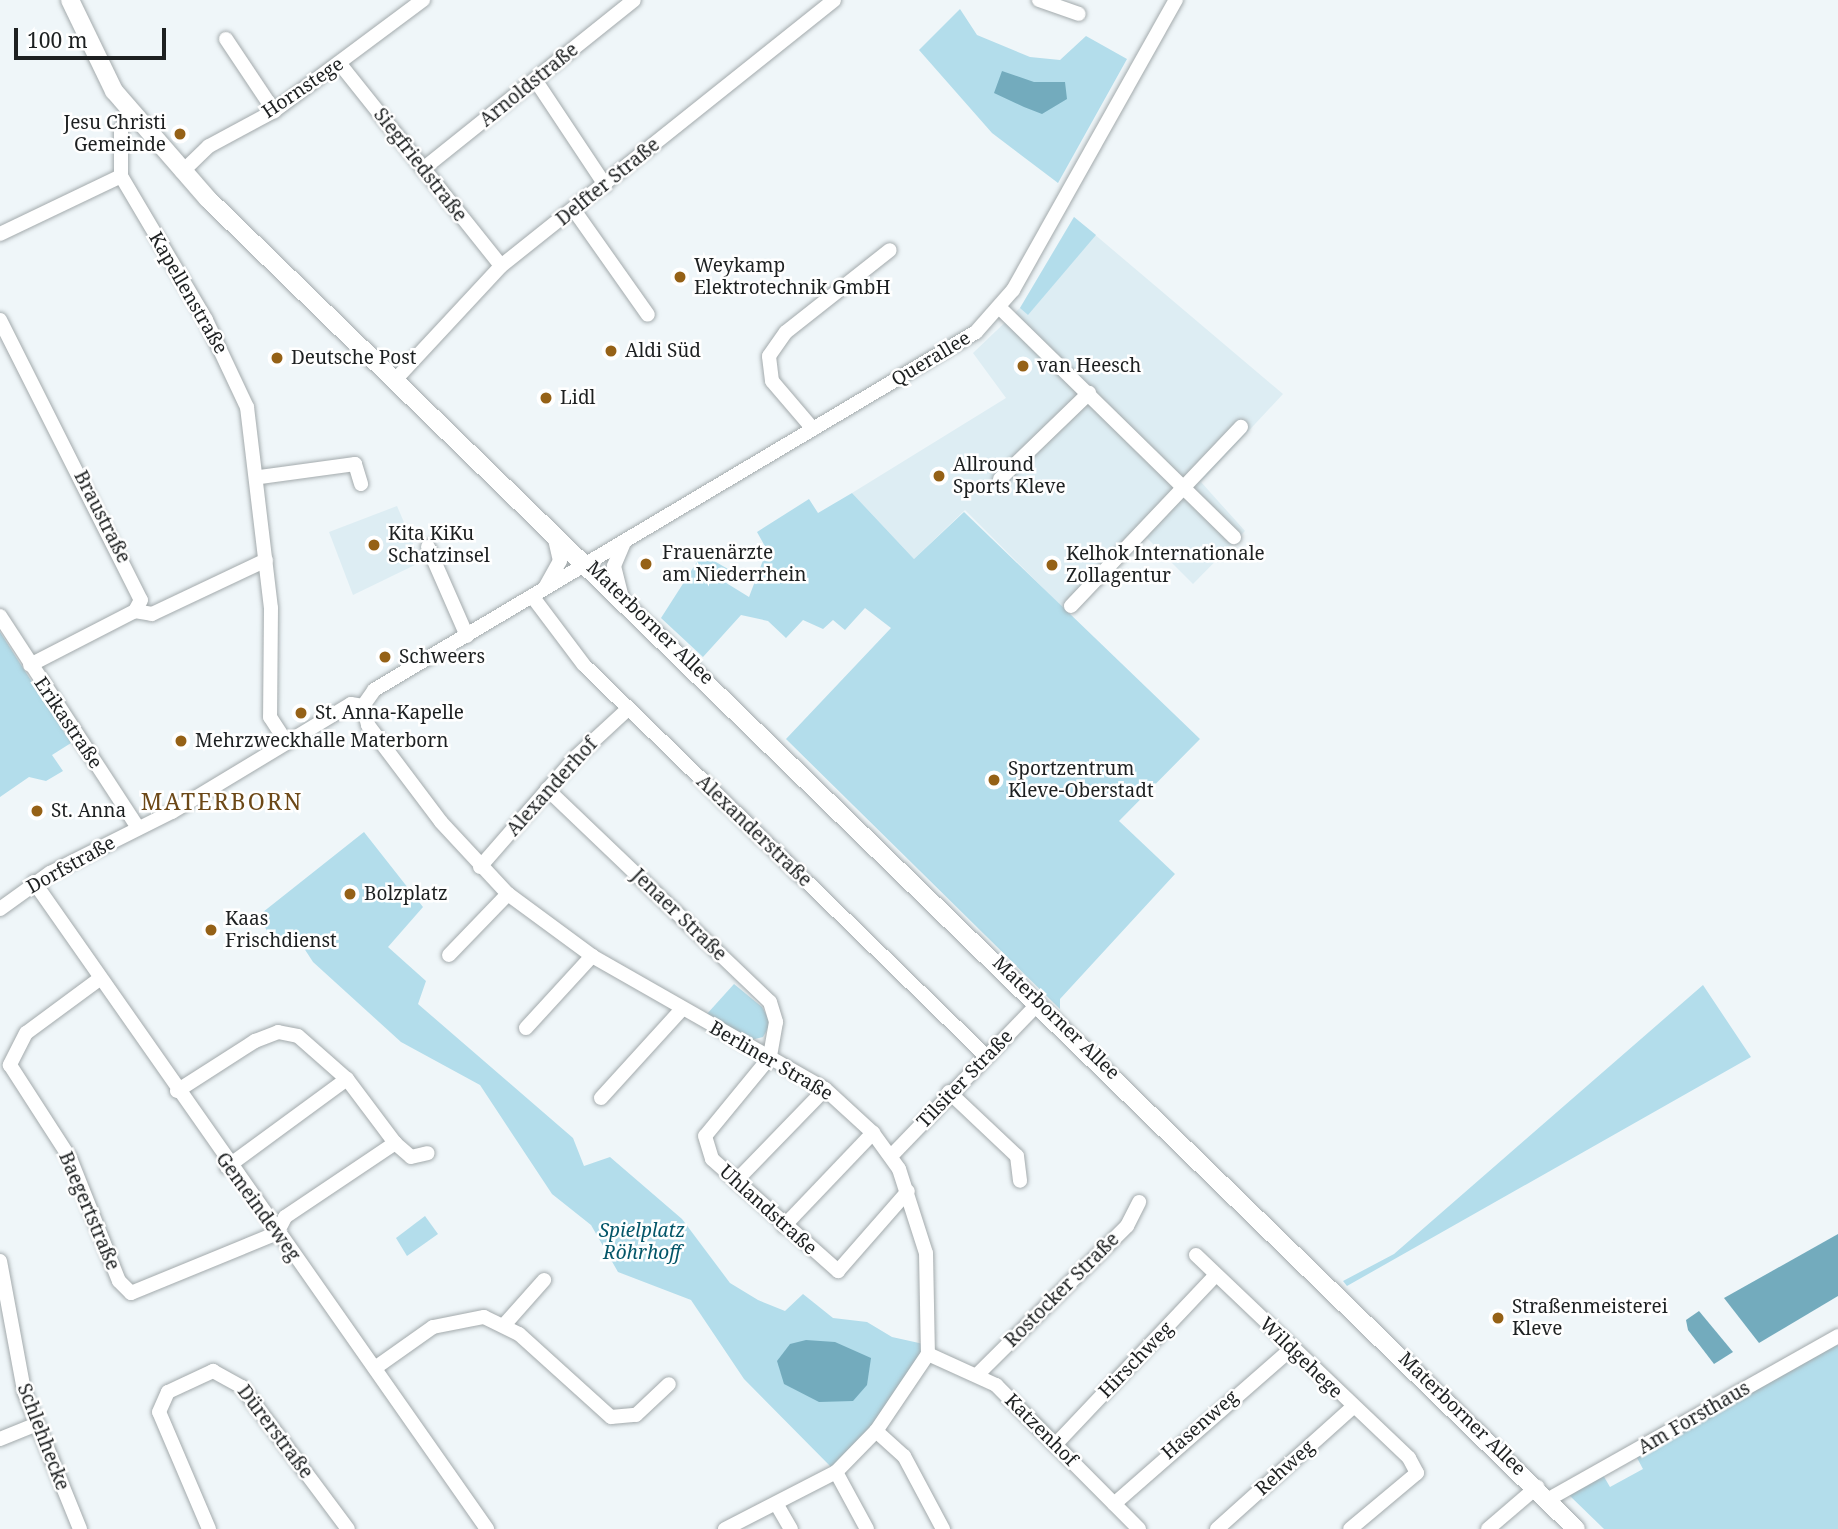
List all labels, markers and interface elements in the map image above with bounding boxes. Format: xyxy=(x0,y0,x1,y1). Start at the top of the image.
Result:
scale bar xyxy=(18,14,170,58)
text: 100 m xyxy=(27,26,88,54)
street label: Arnoldstraße xyxy=(475,38,583,132)
street label: Hornstege xyxy=(258,53,348,123)
street label: Siegfriedstraße xyxy=(369,104,471,226)
place label: Jesu Christi Gemeinde xyxy=(63,112,166,156)
marker: Jesu Christi Gemeinde xyxy=(172,126,188,142)
street label: Delfter Straße xyxy=(552,133,664,231)
street label: Kapellenstraße xyxy=(144,228,232,358)
place label: Weykamp Elektrotechnik GmbH xyxy=(694,255,891,299)
marker: Weykamp Elektrotechnik GmbH xyxy=(672,269,688,285)
street label: Querallee xyxy=(888,327,974,391)
place label: Aldi Süd xyxy=(625,340,701,362)
marker: Aldi Süd xyxy=(603,343,619,359)
place label: Deutsche Post xyxy=(291,347,417,369)
marker: Deutsche Post xyxy=(269,350,285,366)
place label: van Heesch xyxy=(1037,355,1141,377)
marker: van Heesch xyxy=(1015,358,1031,374)
place label: Lidl xyxy=(560,387,595,409)
marker: Lidl xyxy=(538,390,554,406)
place label: Allround Sports Kleve xyxy=(953,454,1066,498)
street label: Braustraße xyxy=(69,467,135,567)
marker: Allround Sports Kleve xyxy=(931,468,947,484)
place label: Kita KiKu Schatzinsel xyxy=(388,523,490,567)
marker: Kita KiKu Schatzinsel xyxy=(366,537,382,553)
place label: Frauenärzte am Niederrhein xyxy=(662,542,807,586)
place label: Kelhok Internationale Zollagentur xyxy=(1066,543,1265,587)
marker: Frauenärzte am Niederrhein xyxy=(636,554,656,574)
street label: Materborner Allee xyxy=(582,557,718,689)
marker: Kelhok Internationale Zollagentur xyxy=(1044,557,1060,573)
place label: Schweers xyxy=(399,646,485,668)
marker: Schweers xyxy=(377,649,393,665)
street label: Erikastraße xyxy=(29,673,107,773)
place label: St. Anna-Kapelle xyxy=(315,702,464,724)
marker: St. Anna-Kapelle xyxy=(293,705,309,721)
place label: Mehrzweckhalle Materborn xyxy=(195,730,449,752)
marker: Mehrzweckhalle Materborn xyxy=(173,733,189,749)
street label: Alexanderhof xyxy=(502,733,602,841)
place label: Sportzentrum Kleve-Oberstadt xyxy=(1008,758,1154,802)
street label: Alexanderstraße xyxy=(692,770,816,892)
marker: Sportzentrum Kleve-Oberstadt xyxy=(986,772,1002,788)
district label: MATERBORN xyxy=(142,787,302,815)
place label: St. Anna xyxy=(51,800,126,822)
marker: St. Anna xyxy=(29,803,45,819)
street label: Dorfstraße xyxy=(23,831,119,899)
street label: Jenaer Straße xyxy=(627,864,731,966)
place label: Bolzplatz xyxy=(364,883,448,905)
marker: Bolzplatz xyxy=(342,886,358,902)
place label: Kaas Frischdienst xyxy=(225,908,337,952)
marker: Kaas Frischdienst xyxy=(203,922,219,938)
street label: Materborner Allee xyxy=(988,952,1124,1084)
street label: Berliner Straße xyxy=(705,1016,837,1106)
street label: Tilsiter Straße xyxy=(912,1025,1018,1133)
street label: Baegertstraße xyxy=(54,1148,124,1274)
street label: Gemeindeweg xyxy=(211,1148,305,1266)
street label: Uhlandstraße xyxy=(715,1160,821,1260)
park label: Spielplatz Röhrhoff xyxy=(599,1220,685,1264)
street label: Rostocker Straße xyxy=(1000,1228,1124,1352)
place label: Straßenmeisterei Kleve xyxy=(1512,1296,1668,1340)
marker: Straßenmeisterei Kleve xyxy=(1490,1310,1506,1326)
street label: Wildgehege xyxy=(1255,1313,1347,1403)
street label: Hirschweg xyxy=(1094,1317,1178,1403)
street label: Materborner Allee xyxy=(1394,1348,1530,1480)
street label: Am Forsthaus xyxy=(1634,1377,1754,1459)
street label: Schlehhecke xyxy=(12,1380,74,1494)
street label: Dürerstraße xyxy=(233,1381,317,1483)
street label: Hasenweg xyxy=(1157,1386,1243,1464)
street label: Katzenhof xyxy=(1000,1389,1082,1471)
street label: Rehweg xyxy=(1251,1436,1319,1500)

